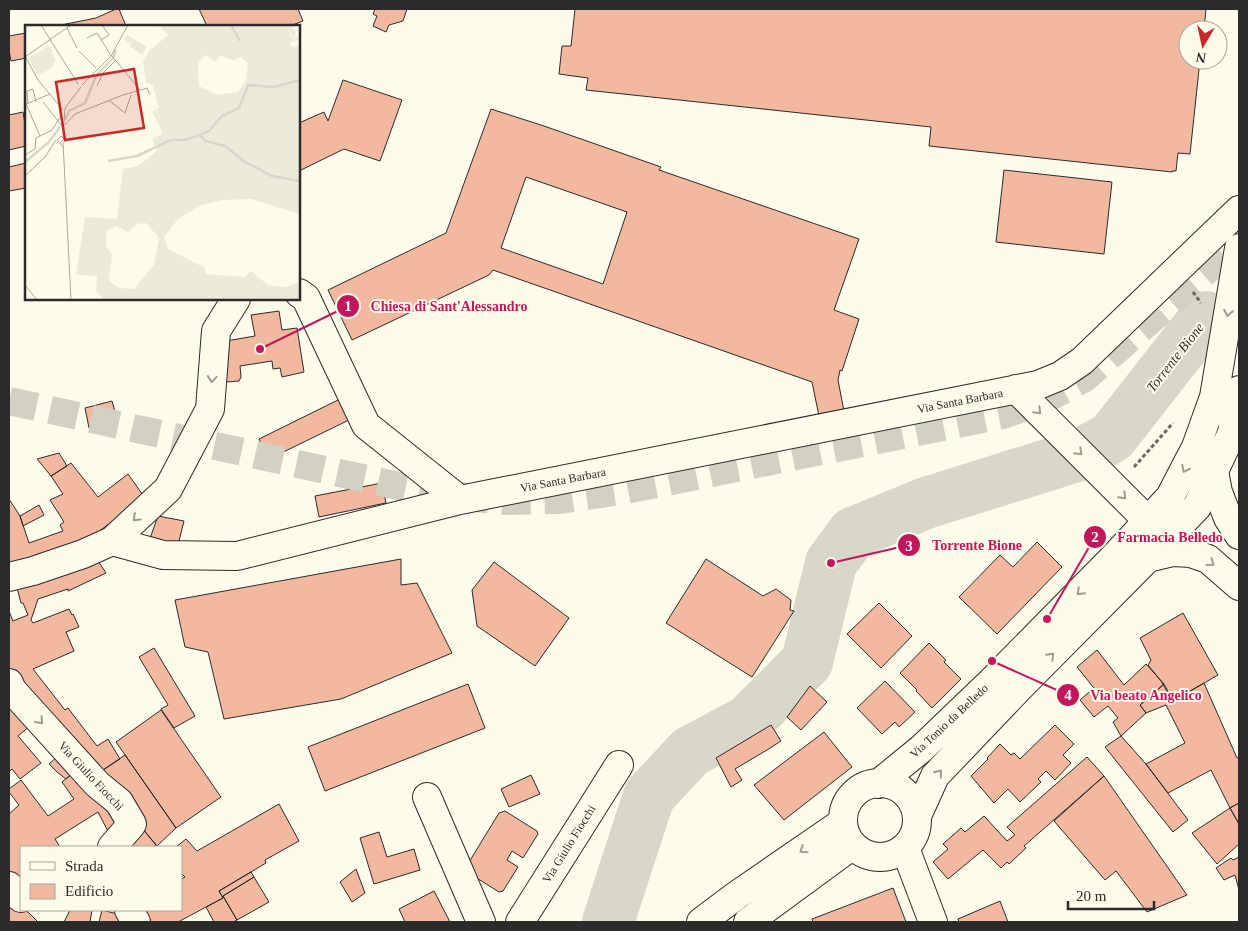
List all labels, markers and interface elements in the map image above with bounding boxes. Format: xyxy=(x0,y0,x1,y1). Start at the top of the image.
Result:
north arrow xyxy=(1178,20,1228,70)
inset map xyxy=(25,25,300,300)
text: N xyxy=(1195,49,1207,66)
callout: Chiesa di Sant'Alessandro xyxy=(336,291,538,320)
text: 1 xyxy=(344,298,352,314)
text: Chiesa di Sant'Alessandro xyxy=(371,299,527,314)
one-way arrow xyxy=(1223,309,1233,317)
water label: Torrente Bione xyxy=(1144,320,1207,395)
one-way arrow xyxy=(207,376,218,384)
street label: Via Santa Barbara xyxy=(916,386,1005,416)
one-way arrow xyxy=(1033,405,1042,414)
one-way arrow xyxy=(1073,446,1082,455)
one-way arrow xyxy=(1181,463,1191,472)
street label: Via Santa Barbara xyxy=(519,465,608,495)
one-way arrow xyxy=(1117,490,1126,499)
one-way arrow xyxy=(133,512,142,521)
callout: Farmacia Belledo xyxy=(1082,523,1233,552)
text: 2 xyxy=(1091,529,1099,545)
text: Farmacia Belledo xyxy=(1117,530,1223,545)
callout: Torrente Bione xyxy=(897,531,1032,560)
text: 3 xyxy=(905,538,913,554)
text: Torrente Bione xyxy=(932,538,1022,553)
one-way arrow xyxy=(1205,557,1215,566)
one-way arrow xyxy=(1077,586,1086,595)
one-way arrow xyxy=(1045,652,1054,661)
callout: Via beato Angelico xyxy=(1055,680,1212,709)
street label: Via Tonio da Belledo xyxy=(907,681,991,761)
text: 4 xyxy=(1064,687,1072,703)
text: Via beato Angelico xyxy=(1090,688,1202,703)
one-way arrow xyxy=(34,715,43,724)
street label: Via Giulio Fiocchi xyxy=(55,739,127,814)
one-way arrow xyxy=(933,770,941,779)
street label: Via Giulio Fiocchi xyxy=(539,802,599,886)
one-way arrow xyxy=(799,844,808,853)
legend xyxy=(20,846,182,911)
text: Strada xyxy=(65,858,104,874)
scale bar xyxy=(1068,878,1154,910)
text: Edificio xyxy=(65,883,113,899)
text: 20 m xyxy=(1076,888,1107,904)

